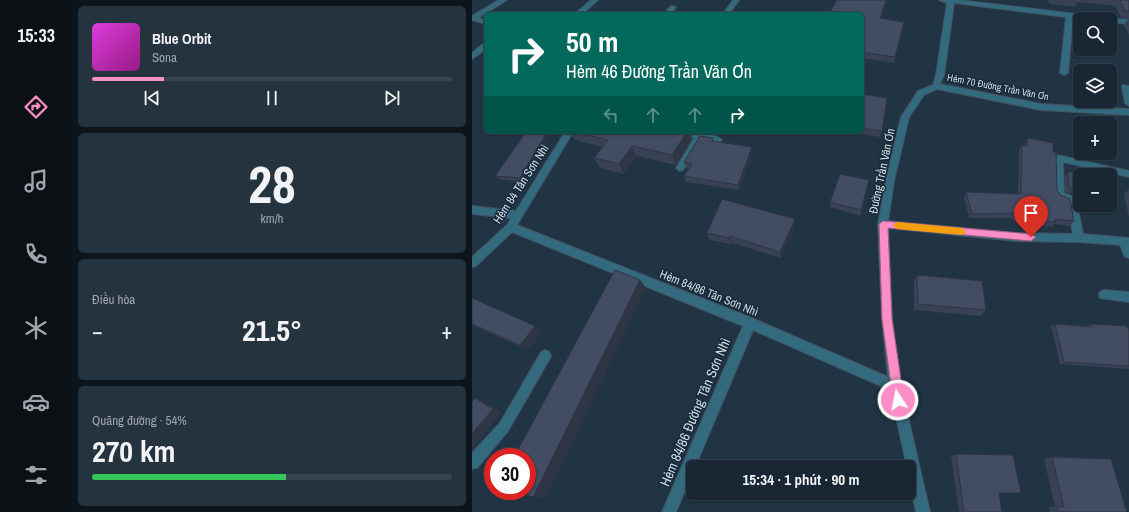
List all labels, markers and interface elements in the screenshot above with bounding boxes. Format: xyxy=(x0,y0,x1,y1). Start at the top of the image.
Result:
map controls xyxy=(1073,12,1117,212)
button: search xyxy=(1073,12,1117,56)
text: 15:33 xyxy=(17,23,55,48)
text: 50 m xyxy=(566,23,618,61)
text: Blue Orbit xyxy=(152,28,211,49)
icon: right xyxy=(500,28,552,80)
text: Sona xyxy=(152,49,177,66)
text: Hẻm 46 Đường Trần Văn Ơn xyxy=(566,59,752,84)
button: layers xyxy=(1073,64,1117,108)
street label: Hẻm 70 Đường Trần Văn Ơn xyxy=(946,71,1050,103)
icon: previous xyxy=(141,87,163,109)
icon: pause xyxy=(261,87,283,109)
icon: next xyxy=(381,87,403,109)
icon: directions xyxy=(22,93,50,121)
icon: left xyxy=(600,104,622,126)
icon: ahead xyxy=(642,104,664,126)
icon: ahead xyxy=(684,104,706,126)
icon: right xyxy=(726,104,748,126)
button: + xyxy=(1073,116,1117,160)
street label: Đường Trần Văn Ơn xyxy=(865,127,899,215)
street label: Hẻm 84 Tân Sơn Nhì xyxy=(489,141,553,227)
text: 28 xyxy=(248,149,296,219)
icon: music xyxy=(22,167,50,195)
button: − xyxy=(1073,168,1117,212)
pin xyxy=(1014,196,1048,237)
icon: arrive xyxy=(1020,202,1042,224)
text: km/h xyxy=(260,210,284,227)
icon: phone xyxy=(22,240,50,268)
street label: Hẻm 84/86 Tân Sơn Nhì xyxy=(657,266,761,320)
text: Điều hòa xyxy=(92,291,135,308)
text: 21.5° xyxy=(242,310,302,350)
icon: climate xyxy=(22,314,50,342)
text: − xyxy=(92,316,103,346)
text: + xyxy=(441,316,452,346)
street label: Hẻm 84/86 Đường Tân Sơn Nhì xyxy=(656,335,734,489)
position arrow xyxy=(877,379,919,421)
icon: car xyxy=(22,388,50,416)
text: Quãng đường · 54% xyxy=(92,412,187,429)
text: 270 km xyxy=(92,431,175,471)
speed limit sign: 30 xyxy=(484,448,536,500)
icon: filters xyxy=(22,461,50,489)
text: 15:34 · 1 phút · 90 m xyxy=(743,469,859,490)

